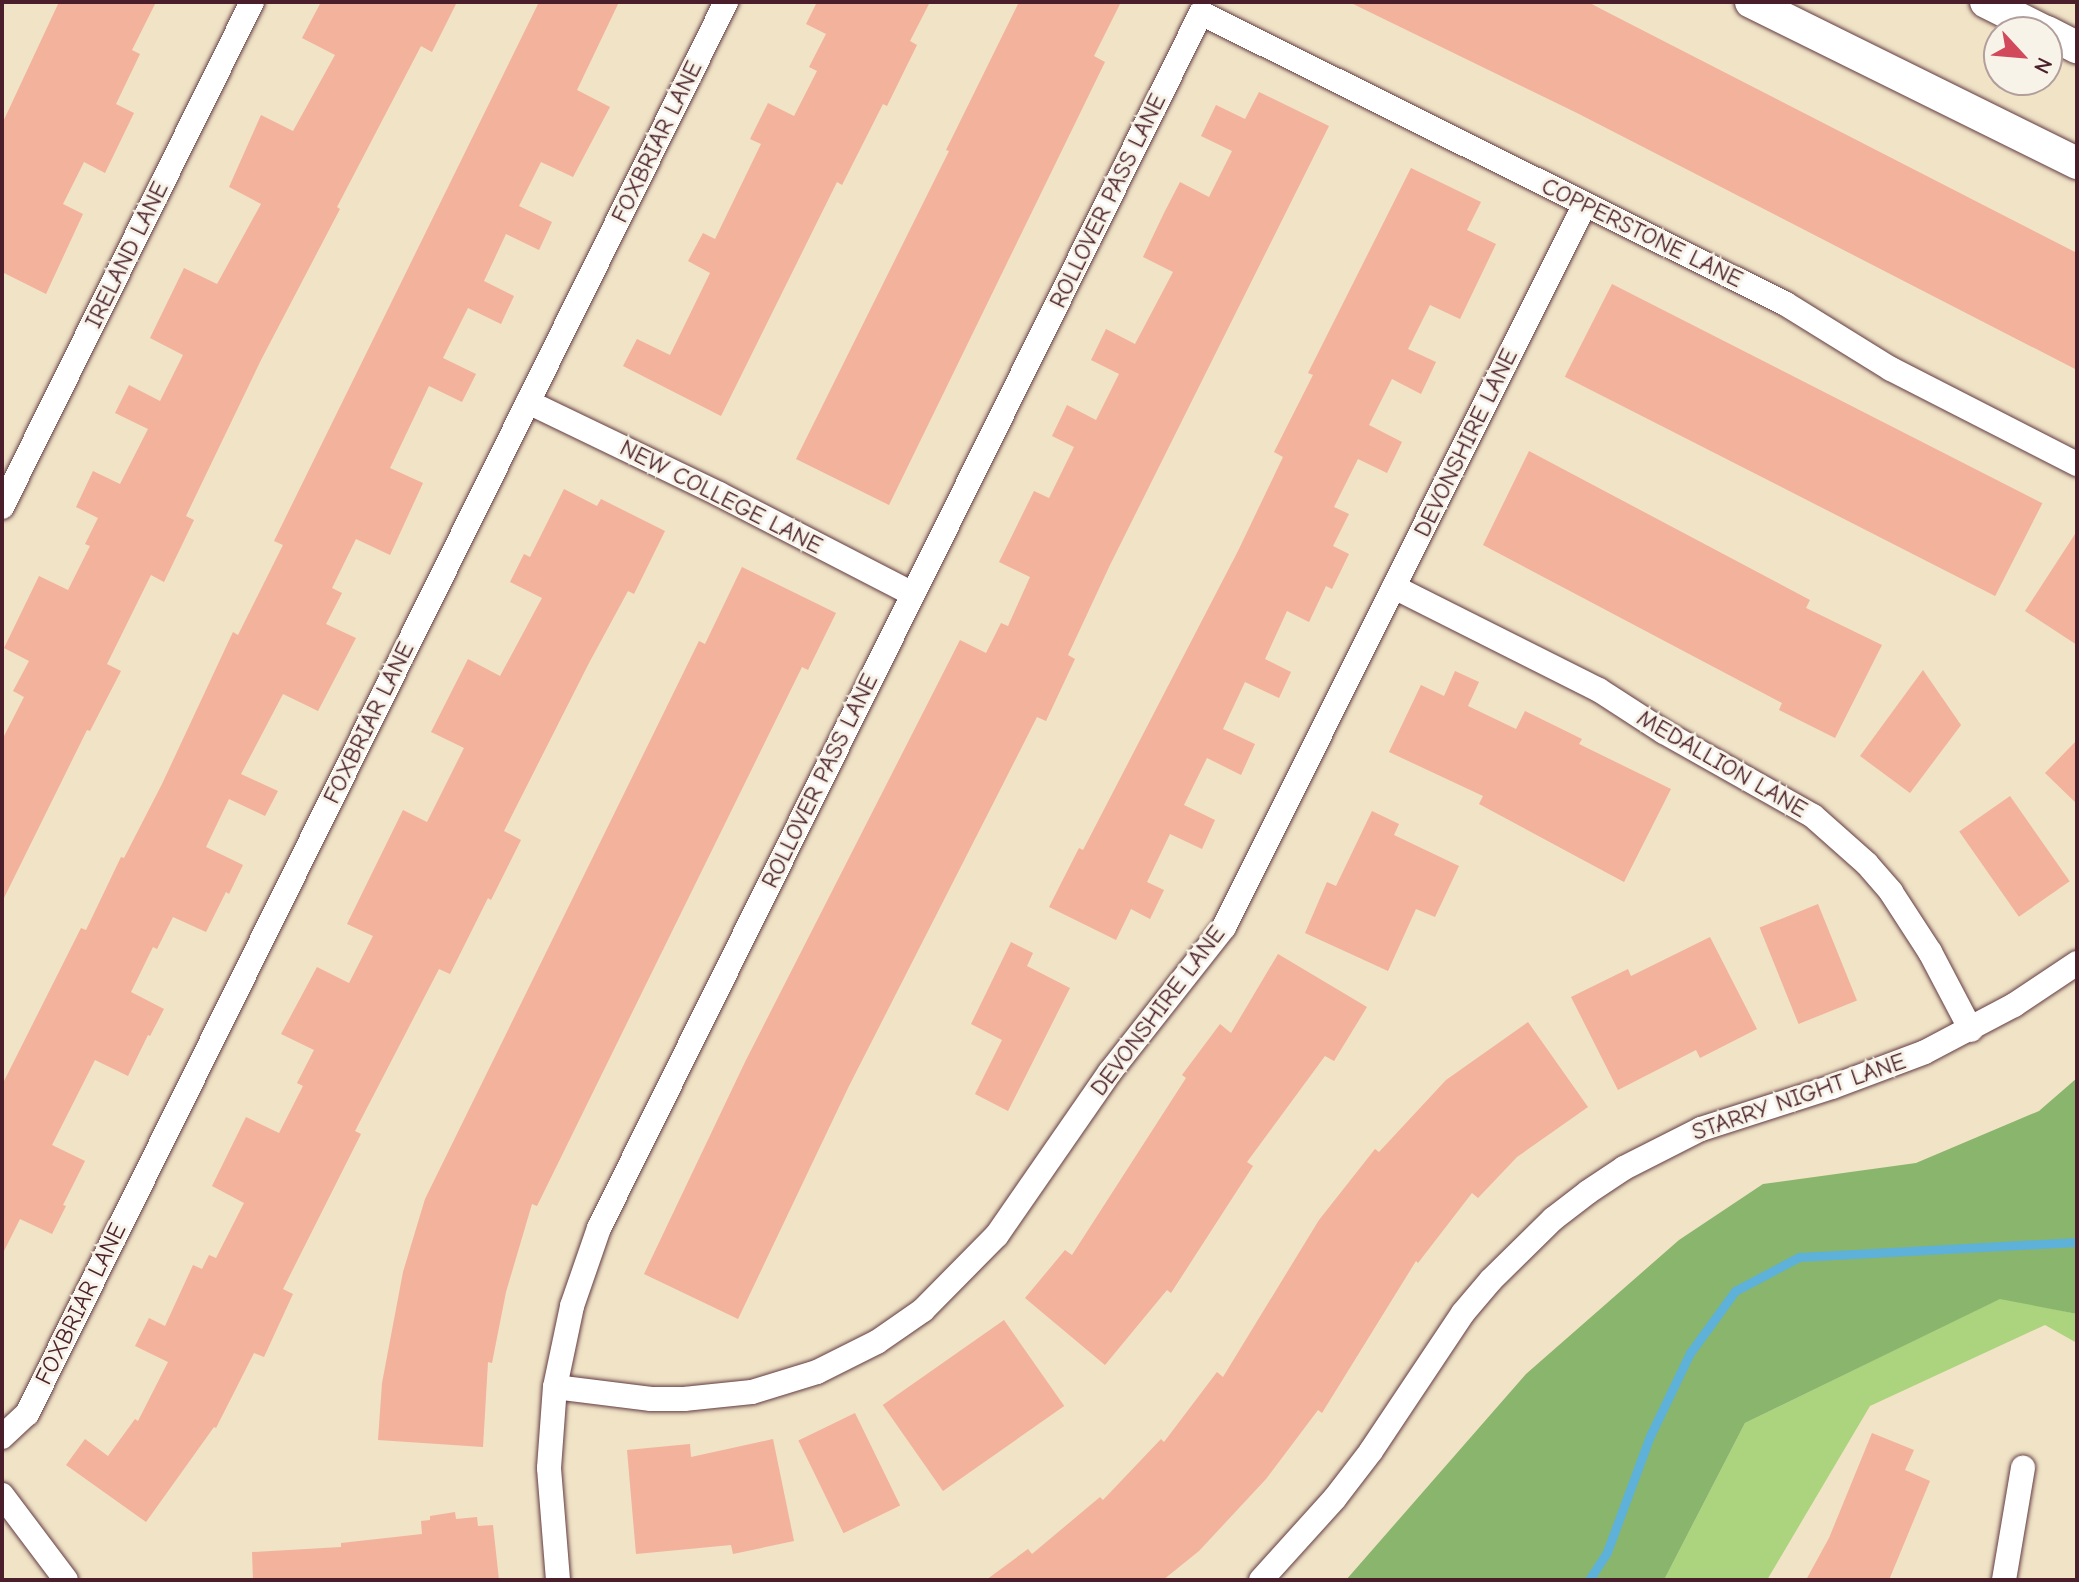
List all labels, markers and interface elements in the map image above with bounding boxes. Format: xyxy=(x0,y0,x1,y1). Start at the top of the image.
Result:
north arrow xyxy=(1983,16,2063,96)
text: N xyxy=(2028,53,2058,78)
street label: FOXBRIAR LANE xyxy=(605,57,709,227)
street label: ROLLOVER PASS LANE xyxy=(1044,89,1172,313)
street label: COPPERSTONE LANE xyxy=(1537,172,1747,294)
street label: IRELAND LANE xyxy=(79,177,175,333)
street label: DEVONSHIRE LANE xyxy=(1408,344,1524,542)
street label: NEW COLLEGE LANE xyxy=(615,433,827,561)
street label: FOXBRIAR LANE xyxy=(317,638,421,808)
street label: ROLLOVER PASS LANE xyxy=(756,669,884,893)
street label: MEDALLION LANE xyxy=(1632,704,1812,824)
street label: DEVONSHIRE LANE xyxy=(1085,920,1231,1102)
street label: STARRY NIGHT LANE xyxy=(1688,1047,1910,1147)
street label: FOXBRIAR LANE xyxy=(29,1219,133,1389)

